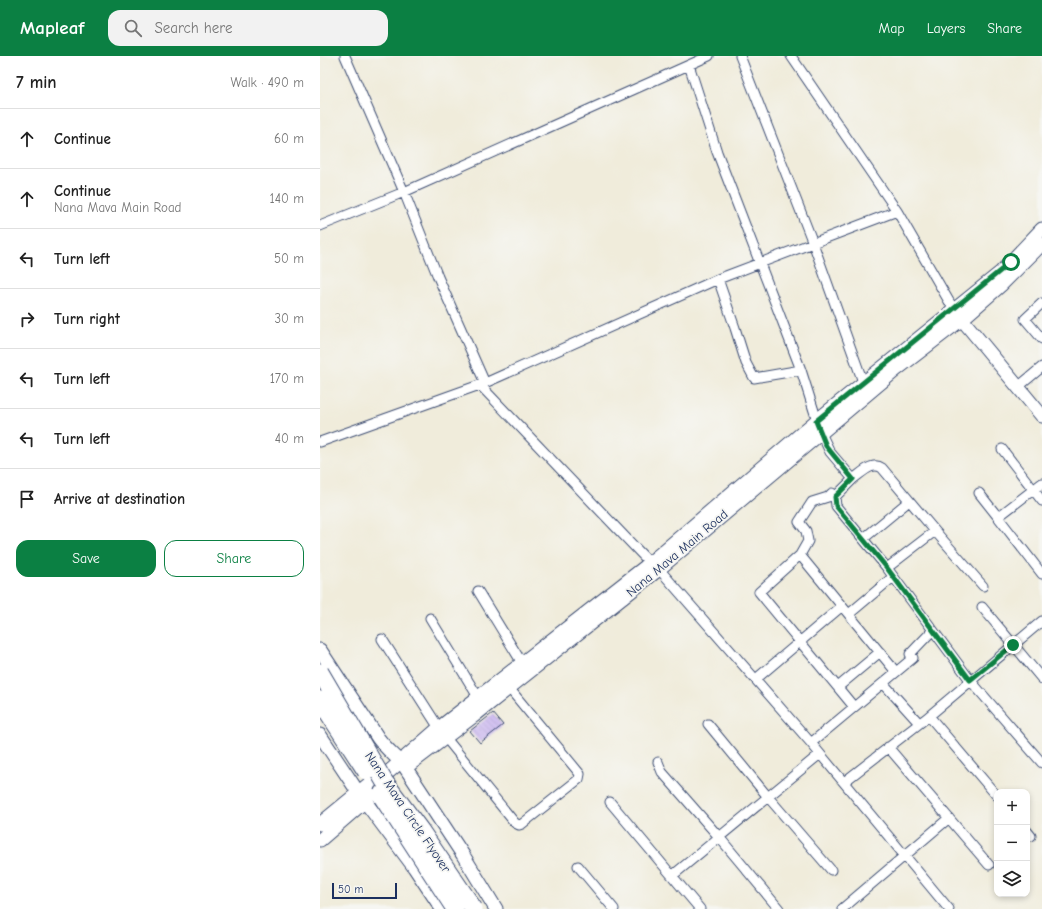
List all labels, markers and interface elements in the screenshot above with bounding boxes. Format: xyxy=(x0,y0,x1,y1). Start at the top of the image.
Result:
search box xyxy=(108,10,388,46)
text: Mapleaf xyxy=(20,17,84,39)
icon: search xyxy=(122,17,144,39)
text: Search here xyxy=(154,19,233,37)
text: Map xyxy=(878,20,905,37)
text: Layers xyxy=(927,20,965,37)
text: Share xyxy=(987,20,1022,37)
text: 7 min xyxy=(16,73,57,92)
text: Walk · 490 m xyxy=(231,75,304,90)
icon: ahead xyxy=(16,128,38,150)
text: Continue xyxy=(54,130,111,148)
text: 60 m xyxy=(274,131,304,146)
text: Continue xyxy=(54,182,111,200)
icon: ahead xyxy=(16,188,38,210)
text: 140 m xyxy=(270,191,304,206)
text: Nana Mava Main Road xyxy=(54,200,181,215)
icon: left xyxy=(16,248,38,270)
text: Turn left xyxy=(54,250,110,268)
text: 50 m xyxy=(274,251,304,266)
route start xyxy=(1002,253,1020,271)
icon: right xyxy=(16,308,38,330)
text: Turn right xyxy=(54,310,120,328)
text: 30 m xyxy=(274,311,304,326)
icon: left xyxy=(16,368,38,390)
text: Turn left xyxy=(54,370,110,388)
text: 170 m xyxy=(270,371,304,386)
icon: left xyxy=(16,428,38,450)
text: Turn left xyxy=(54,430,110,448)
text: 40 m xyxy=(275,431,304,446)
icon: arrive xyxy=(16,488,38,510)
text: Arrive at destination xyxy=(54,490,185,508)
street label: Nana Mava Main Road xyxy=(623,506,731,600)
button: Save xyxy=(16,540,156,577)
button: Share xyxy=(164,540,304,577)
route end xyxy=(1004,636,1022,654)
street label: Nana Mava Circle Flyover xyxy=(362,749,455,876)
map controls xyxy=(994,789,1030,897)
button: + xyxy=(994,789,1030,825)
button: − xyxy=(994,825,1030,861)
button: layers xyxy=(994,861,1030,897)
scale bar xyxy=(332,881,397,900)
text: 50 m xyxy=(338,883,363,896)

